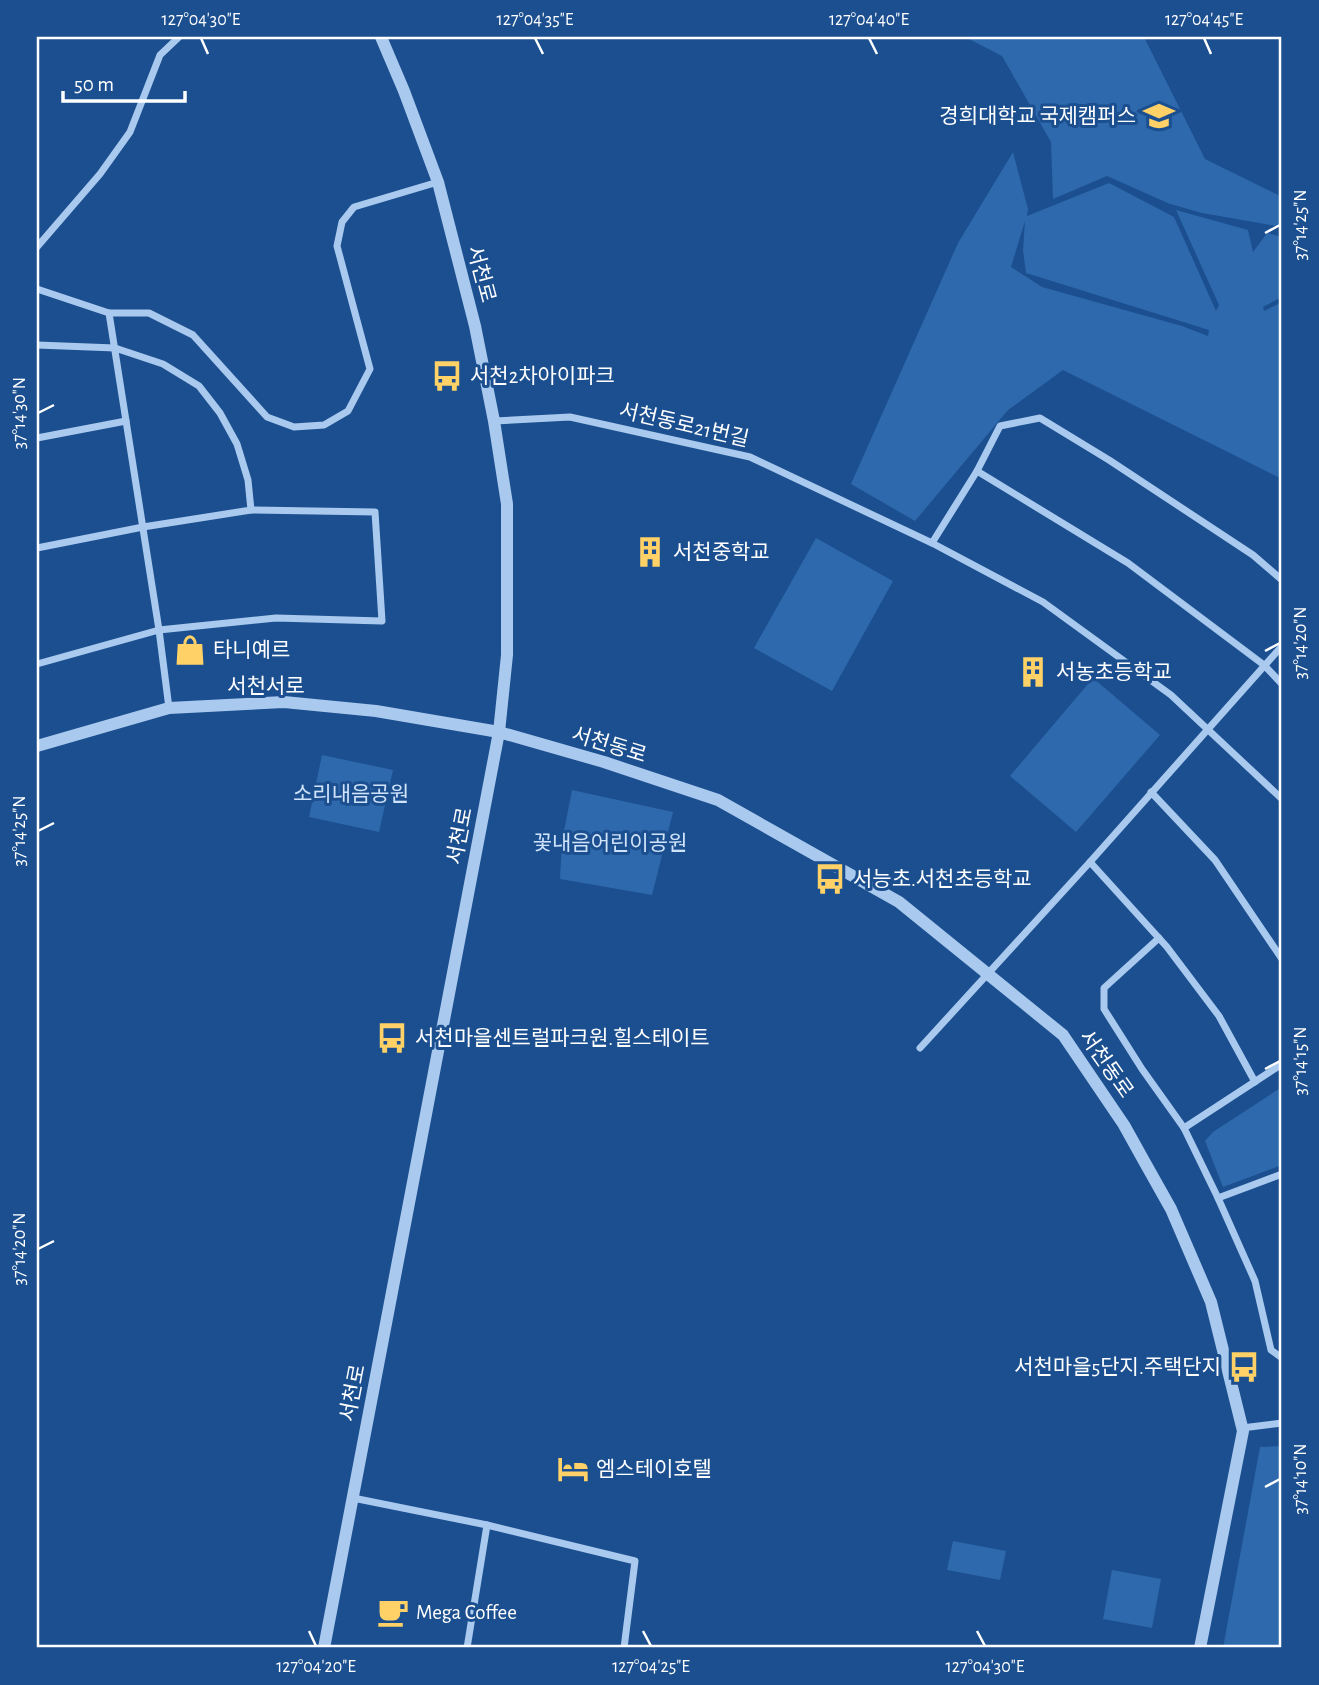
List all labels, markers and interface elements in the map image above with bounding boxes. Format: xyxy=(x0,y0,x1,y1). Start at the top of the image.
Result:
text: 127°04'30"E xyxy=(162,11,241,29)
text: 127°04'35"E xyxy=(497,11,574,29)
text: 127°04'40"E xyxy=(829,11,909,29)
text: 127°04'45"E xyxy=(1165,11,1243,29)
scale bar xyxy=(63,60,186,104)
text: 50 m xyxy=(74,74,114,95)
school or university icon: 경희대학교 국제캠퍼스 xyxy=(1142,99,1176,133)
place label: 경희대학교 국제캠퍼스 xyxy=(939,105,1136,127)
text: 37°14'25"N xyxy=(1292,189,1310,261)
street label: 서천로 xyxy=(463,243,500,305)
bus stop icon: 서천2차아이파크 xyxy=(430,359,464,393)
place label: 서천2차아이파크 xyxy=(470,365,615,387)
text: 37°14'30"N xyxy=(11,377,29,449)
street label: 서천동로21번길 xyxy=(617,399,751,450)
building icon: 서천중학교 xyxy=(633,535,667,569)
place label: 서천중학교 xyxy=(673,541,770,563)
text: 37°14'20"N xyxy=(1292,606,1310,680)
shop icon: 타니예르 xyxy=(173,633,207,667)
place label: 타니예르 xyxy=(213,639,290,661)
building icon: 서농초등학교 xyxy=(1016,655,1050,689)
place label: 서농초등학교 xyxy=(1056,661,1172,683)
street label: 서천서로 xyxy=(227,675,305,697)
street label: 서천동로 xyxy=(569,723,649,766)
park label: 소리내음공원 xyxy=(293,783,409,805)
text: 37°14'25"N xyxy=(11,795,29,867)
street label: 서천로 xyxy=(443,805,476,866)
park label: 꽃내음어린이공원 xyxy=(533,832,687,854)
bus stop icon: 서능초.서천초등학교 xyxy=(813,862,847,896)
place label: 서능초.서천초등학교 xyxy=(853,868,1032,890)
bus stop icon: 서천마을센트럴파크원.힐스테이트 xyxy=(375,1021,409,1055)
street label: 서천동로 xyxy=(1075,1026,1138,1102)
text: 37°14'15"N xyxy=(1292,1026,1310,1096)
place label: 서천마을센트럴파크원.힐스테이트 xyxy=(415,1027,710,1049)
text: 37°14'20"N xyxy=(11,1212,29,1286)
bus stop icon: 서천마을5단지.주택단지 xyxy=(1227,1350,1261,1384)
place label: 서천마을5단지.주택단지 xyxy=(1014,1356,1221,1378)
street label: 서천로 xyxy=(336,1362,369,1423)
text: 37°14'10"N xyxy=(1292,1443,1310,1515)
hotel icon: 엠스테이호텔 xyxy=(556,1452,590,1486)
place label: 엠스테이호텔 xyxy=(596,1458,712,1480)
cafe icon: Mega Coffee xyxy=(376,1595,410,1629)
place label: Mega Coffee xyxy=(416,1602,517,1623)
text: 127°04'20"E xyxy=(276,1658,356,1676)
text: 127°04'25"E xyxy=(612,1658,690,1676)
text: 127°04'30"E xyxy=(946,1658,1025,1676)

